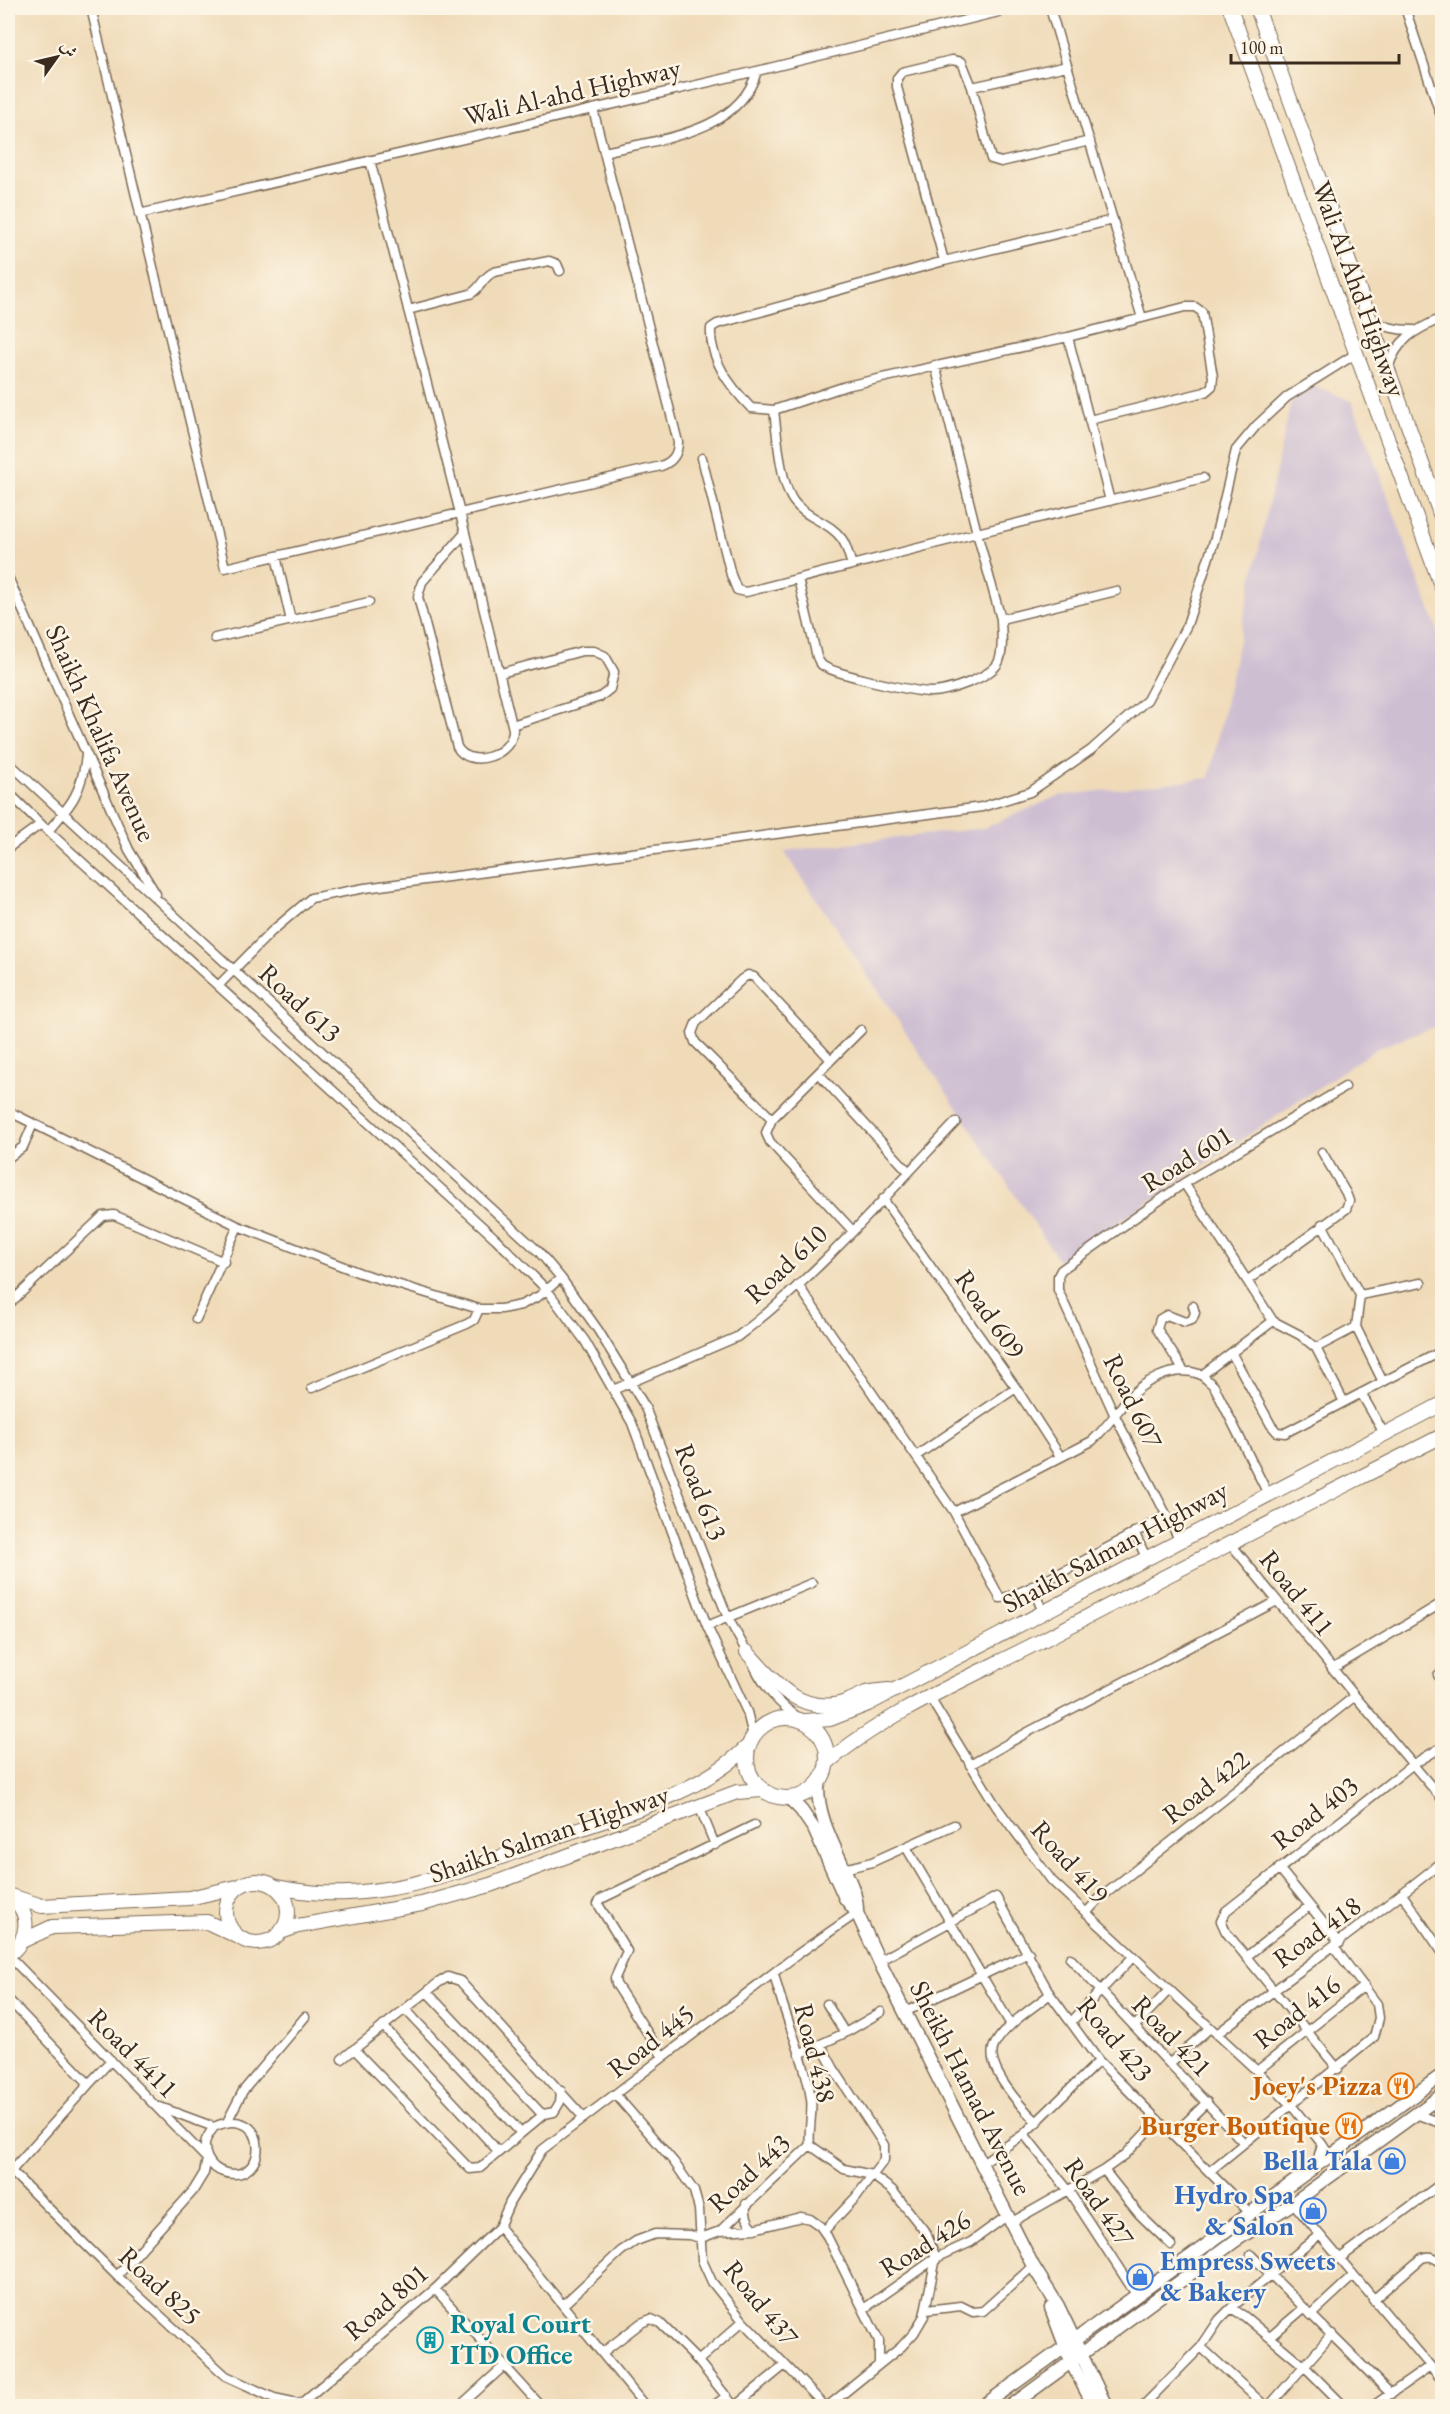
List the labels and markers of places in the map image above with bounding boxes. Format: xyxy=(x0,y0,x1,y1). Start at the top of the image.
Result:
place label: Joey's Pizza xyxy=(1249,2068,1382,2103)
restaurant icon: Joey's Pizza xyxy=(1386,2071,1416,2101)
place label: Burger Boutique xyxy=(1141,2108,1330,2143)
restaurant icon: Burger Boutique xyxy=(1334,2111,1364,2141)
place label: Bella Tala xyxy=(1263,2143,1372,2178)
shop icon: Bella Tala xyxy=(1377,2146,1407,2176)
place label: Hydro Spa & Salon xyxy=(1174,2177,1294,2243)
shop icon: Hydro Spa & Salon xyxy=(1298,2196,1328,2226)
place label: Empress Sweets & Bakery xyxy=(1160,2243,1336,2309)
shop icon: Empress Sweets & Bakery xyxy=(1125,2262,1155,2292)
place label: Royal Court ITD Office xyxy=(450,2306,591,2372)
building icon: Royal Court ITD Office xyxy=(415,2325,445,2355)

